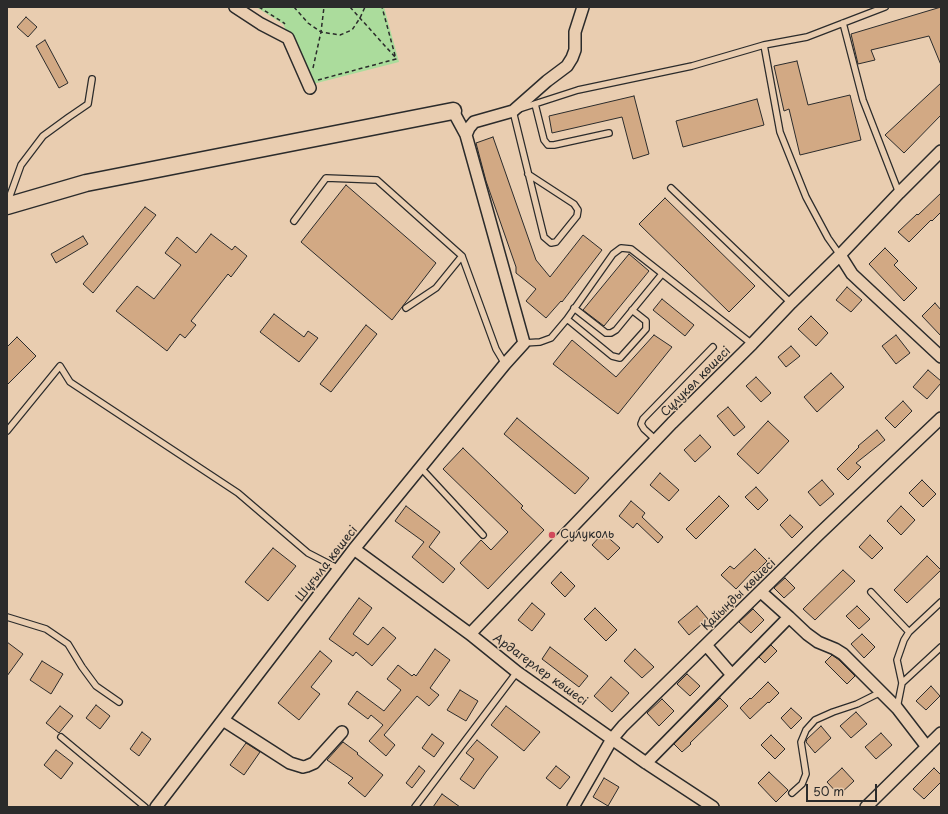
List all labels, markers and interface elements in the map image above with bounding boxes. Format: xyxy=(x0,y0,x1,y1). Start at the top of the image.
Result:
street label: Сұлукөл көшесі xyxy=(658,344,734,420)
street label: Шұғыла көшесі xyxy=(293,523,361,605)
place label: Сулуколь xyxy=(560,528,614,542)
marker: Сулуколь xyxy=(547,530,557,540)
street label: Қайыңды көшесі xyxy=(699,556,779,634)
street label: Ардагерлер көшесі xyxy=(490,631,590,709)
scale bar xyxy=(808,776,879,802)
text: 50 m xyxy=(813,782,844,800)

